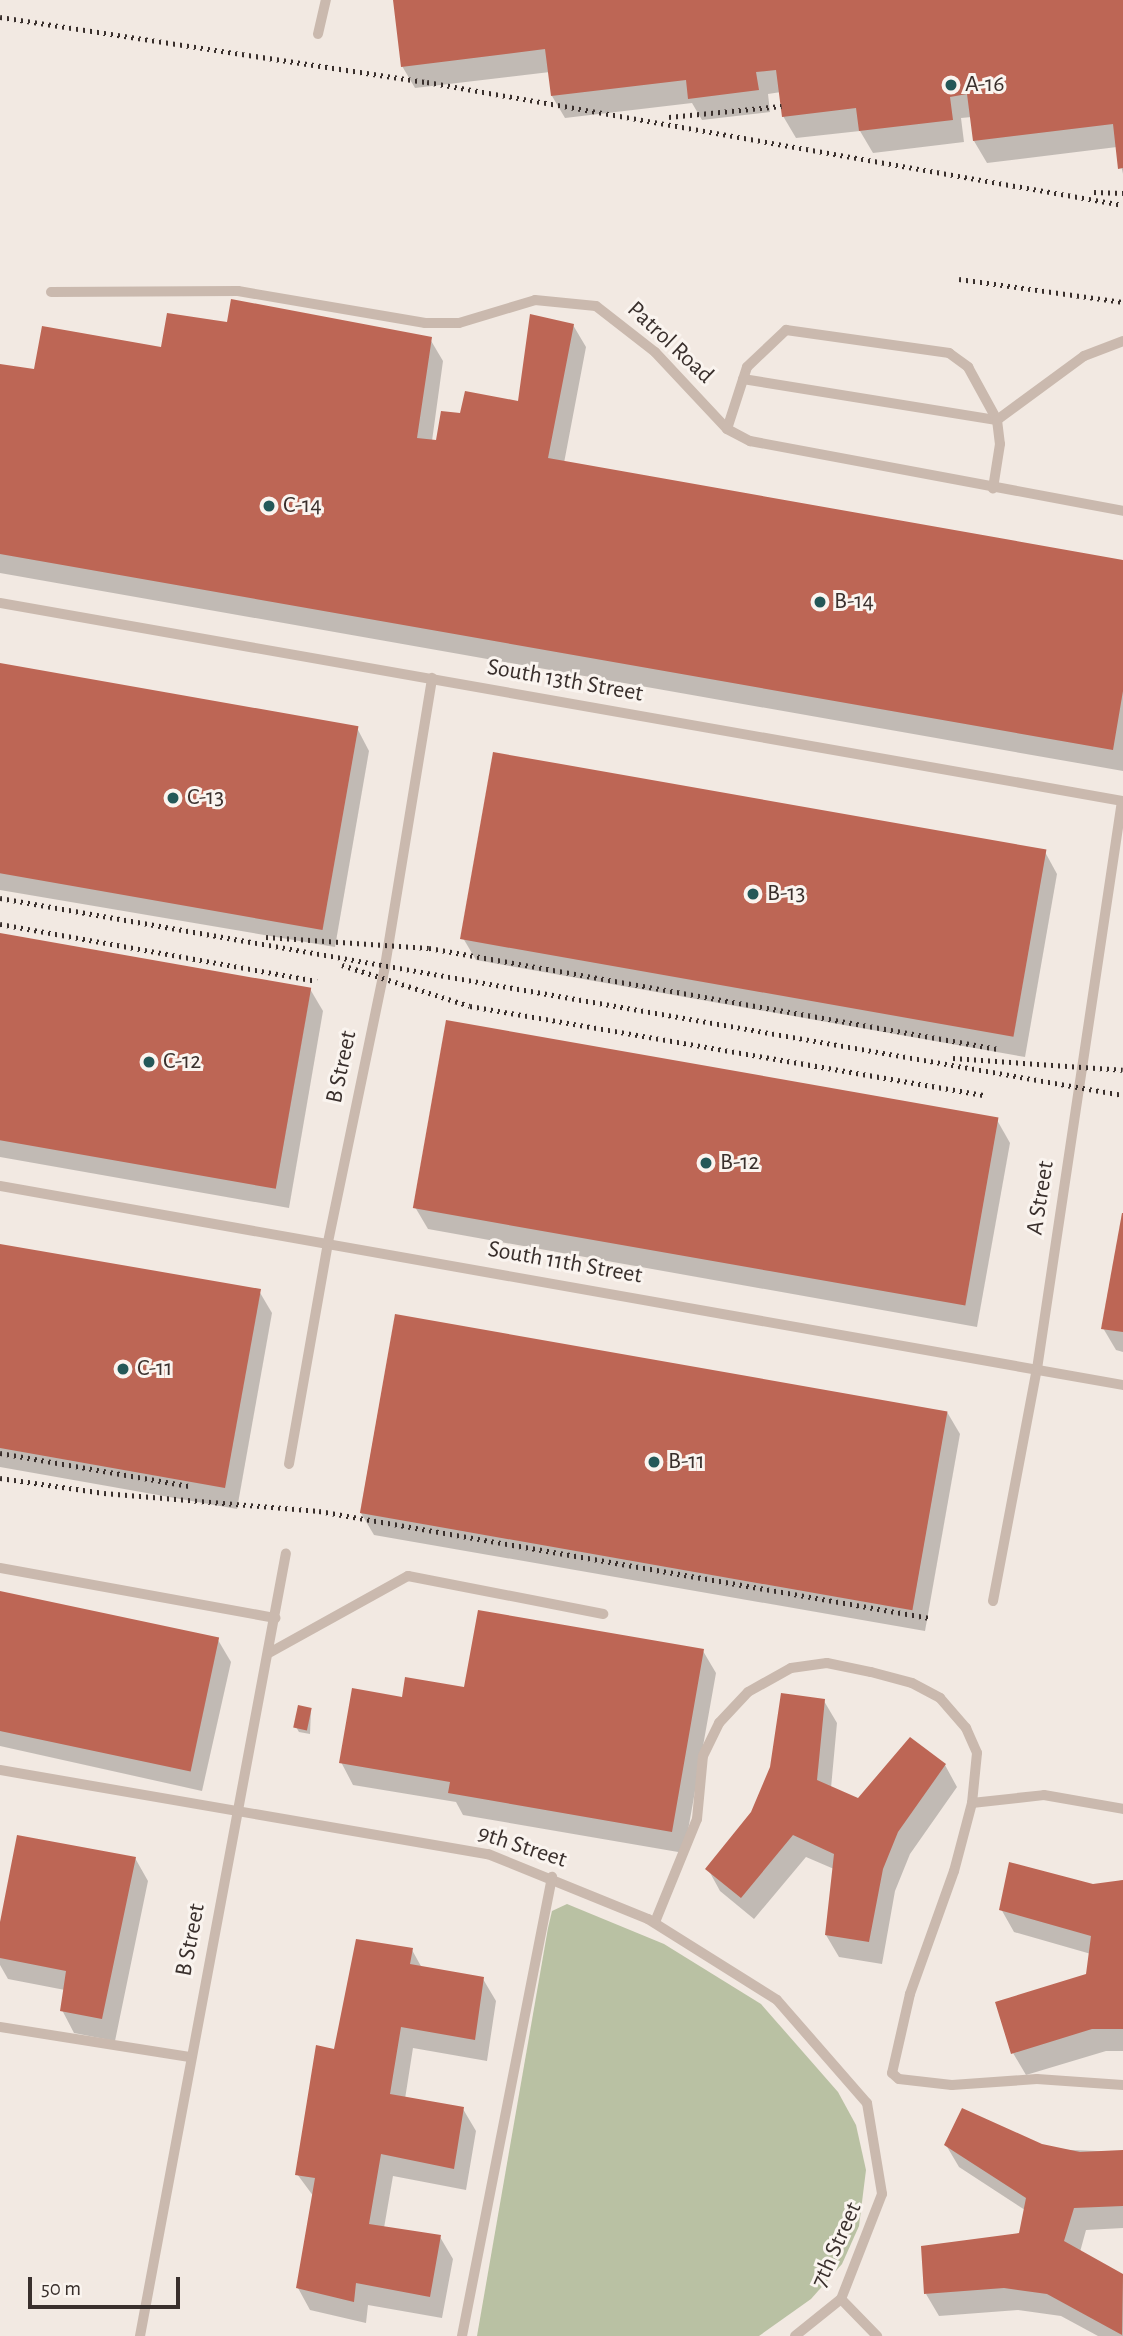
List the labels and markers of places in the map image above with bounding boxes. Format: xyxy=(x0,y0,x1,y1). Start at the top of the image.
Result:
place label: A-16 xyxy=(965,71,1005,99)
marker: A-16 xyxy=(943,77,959,93)
place label: C-14 xyxy=(283,492,322,520)
marker: C-14 xyxy=(261,498,277,514)
place label: B-14 xyxy=(834,588,874,616)
marker: B-14 xyxy=(812,594,828,610)
place label: C-13 xyxy=(187,784,224,812)
marker: C-13 xyxy=(165,790,181,806)
place label: B-13 xyxy=(767,880,805,908)
marker: B-13 xyxy=(745,886,761,902)
place label: C-12 xyxy=(163,1048,201,1076)
marker: C-12 xyxy=(141,1054,157,1070)
place label: B-12 xyxy=(720,1149,759,1177)
marker: B-12 xyxy=(698,1155,714,1171)
place label: C-11 xyxy=(137,1355,173,1383)
marker: C-11 xyxy=(115,1361,131,1377)
place label: B-11 xyxy=(668,1448,705,1476)
marker: B-11 xyxy=(646,1454,662,1470)

